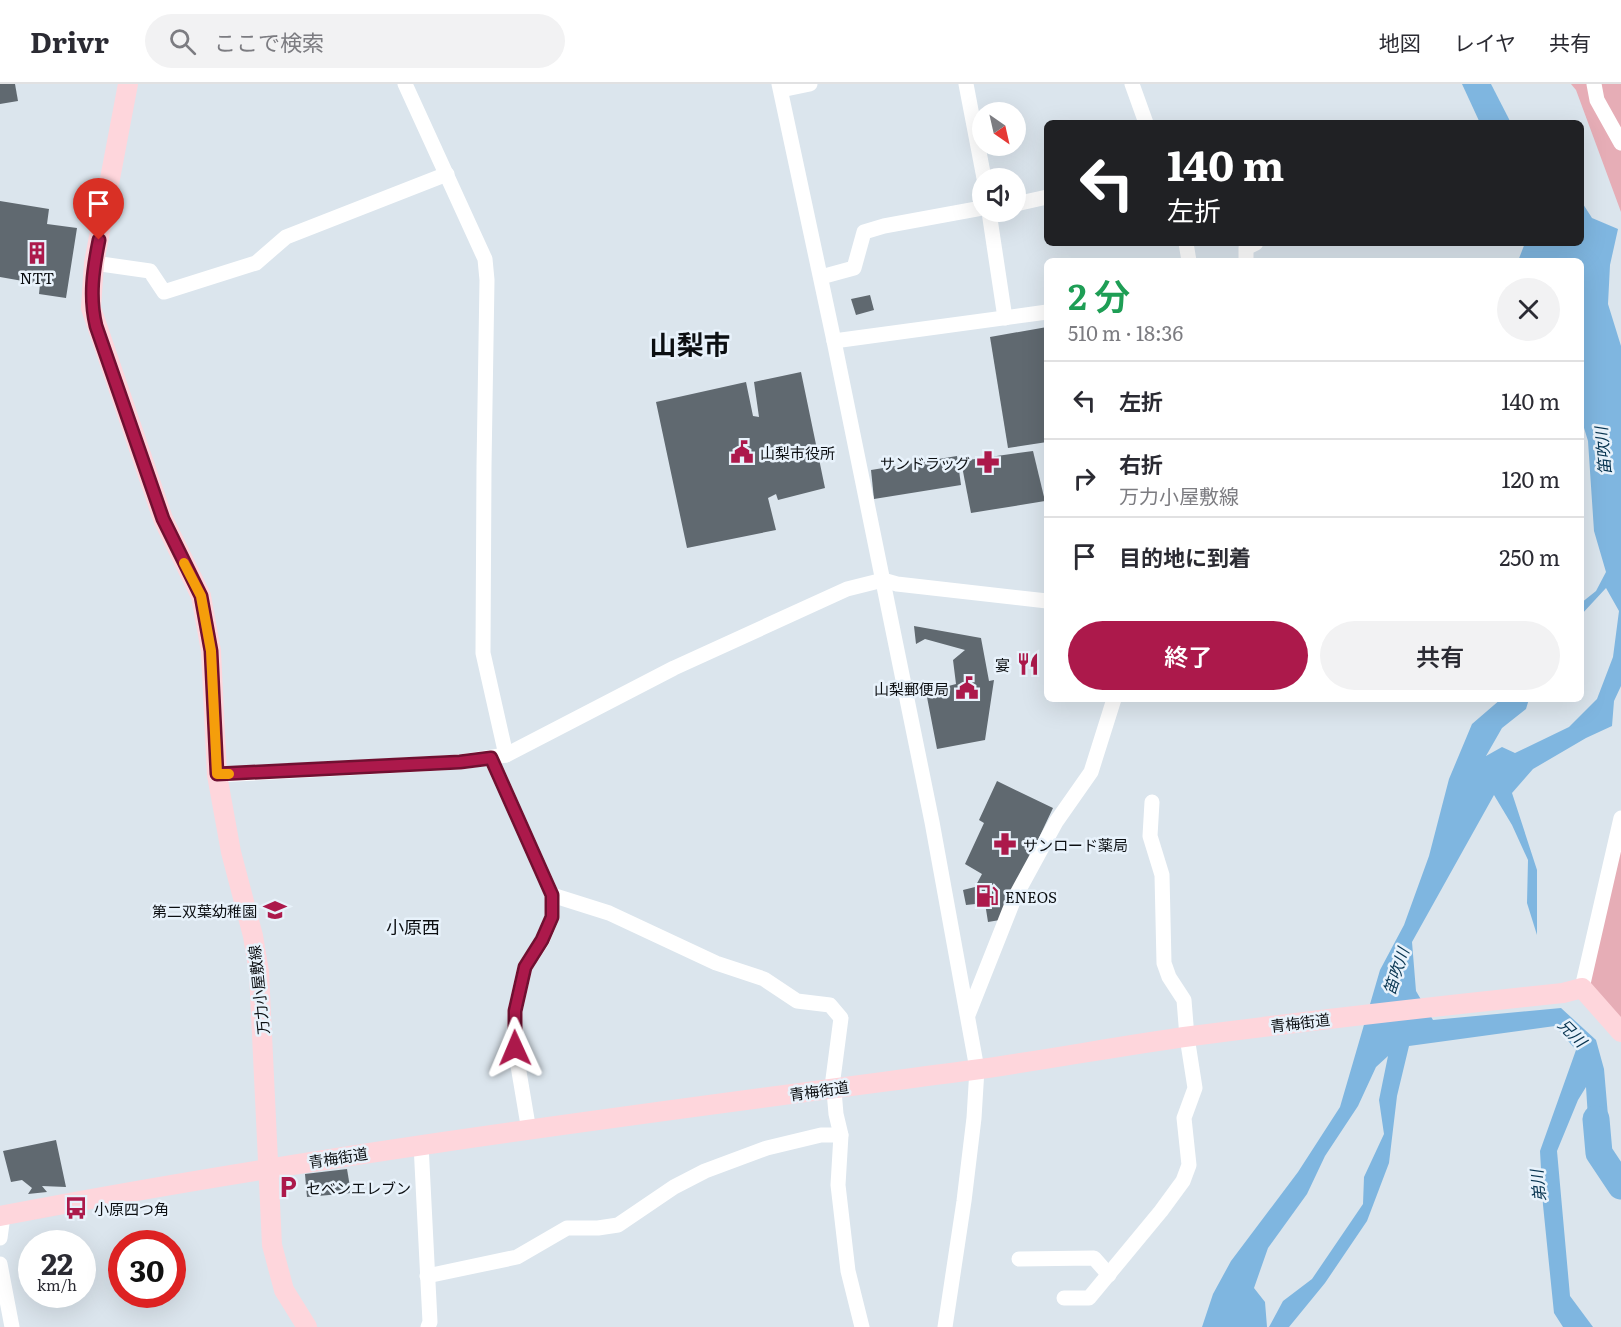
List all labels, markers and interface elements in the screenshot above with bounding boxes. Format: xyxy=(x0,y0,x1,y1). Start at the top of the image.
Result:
search box xyxy=(145,14,565,68)
text: Drivr xyxy=(30,20,109,62)
icon: search xyxy=(166,25,199,58)
text: ここで検索 xyxy=(214,25,324,58)
text: 地図 xyxy=(1379,26,1421,57)
text: レイヤ xyxy=(1454,26,1516,57)
text: 共有 xyxy=(1549,26,1591,57)
north arrow xyxy=(972,102,1026,156)
map controls xyxy=(972,102,1026,222)
text: 140 m xyxy=(1167,132,1284,194)
icon: left xyxy=(1068,144,1146,222)
button: sound xyxy=(972,168,1026,222)
pin xyxy=(73,178,124,240)
icon: arrive xyxy=(82,187,115,220)
text: 左折 xyxy=(1167,189,1221,229)
building icon: NTT xyxy=(24,240,50,266)
place label: NTT xyxy=(20,266,54,289)
text: 2 分 xyxy=(1068,268,1130,321)
button: close xyxy=(1497,278,1560,341)
text: 510 m · 18:36 xyxy=(1068,317,1183,347)
district label: 山梨市 xyxy=(650,323,731,363)
icon: left xyxy=(1068,384,1101,417)
text: 左折 xyxy=(1119,384,1163,417)
text: 140 m xyxy=(1501,384,1560,417)
water label: 笛吹川 xyxy=(1588,424,1616,476)
public building icon: 山梨市役所 xyxy=(729,439,755,465)
place label: 山梨市役所 xyxy=(760,441,835,464)
text: 右折 xyxy=(1119,447,1163,480)
pharmacy icon: サンドラッグ xyxy=(975,449,1001,475)
place label: サンドラッグ xyxy=(880,451,970,474)
icon: right xyxy=(1068,462,1101,495)
text: 120 m xyxy=(1501,462,1560,495)
text: 万力小屋敷線 xyxy=(1119,480,1239,510)
icon: arrive xyxy=(1068,540,1101,573)
text: 目的地に到着 xyxy=(1119,540,1251,573)
text: 250 m xyxy=(1499,540,1560,573)
button: 終了 xyxy=(1068,621,1308,690)
button: 共有 xyxy=(1320,621,1560,690)
restaurant icon: 宴 xyxy=(1015,651,1041,677)
place label: 宴 xyxy=(995,653,1010,676)
public building icon: 山梨郵便局 xyxy=(954,675,980,701)
place label: 山梨郵便局 xyxy=(874,677,949,700)
pharmacy icon: サンロード薬局 xyxy=(992,831,1018,857)
place label: サンロード薬局 xyxy=(1023,833,1128,856)
fuel station icon: ENEOS xyxy=(974,883,1000,909)
place label: ENEOS xyxy=(1005,885,1057,908)
school or university icon: 第二双葉幼稚園 xyxy=(262,897,288,923)
place label: 第二双葉幼稚園 xyxy=(152,899,257,922)
district label: 小原西 xyxy=(386,913,440,940)
water label: 笛吹川 xyxy=(1376,943,1414,998)
street label: 万力小屋敷線 xyxy=(242,944,274,1036)
street label: 青梅街道 xyxy=(1269,1007,1331,1037)
water label: 兄川 xyxy=(1553,1012,1594,1053)
position arrow xyxy=(483,1016,547,1080)
street label: 青梅街道 xyxy=(788,1074,850,1106)
street label: 青梅街道 xyxy=(307,1141,369,1173)
water label: 弟川 xyxy=(1523,1167,1551,1203)
parking icon: セベンエレブン xyxy=(275,1174,301,1200)
place label: セベンエレブン xyxy=(306,1176,411,1199)
bus stop icon: 小原四つ角 xyxy=(63,1195,89,1221)
place label: 小原四つ角 xyxy=(94,1197,169,1220)
speed limit sign: 30 xyxy=(108,1230,186,1308)
text: 22 xyxy=(41,1240,73,1284)
text: km/h xyxy=(37,1273,77,1296)

